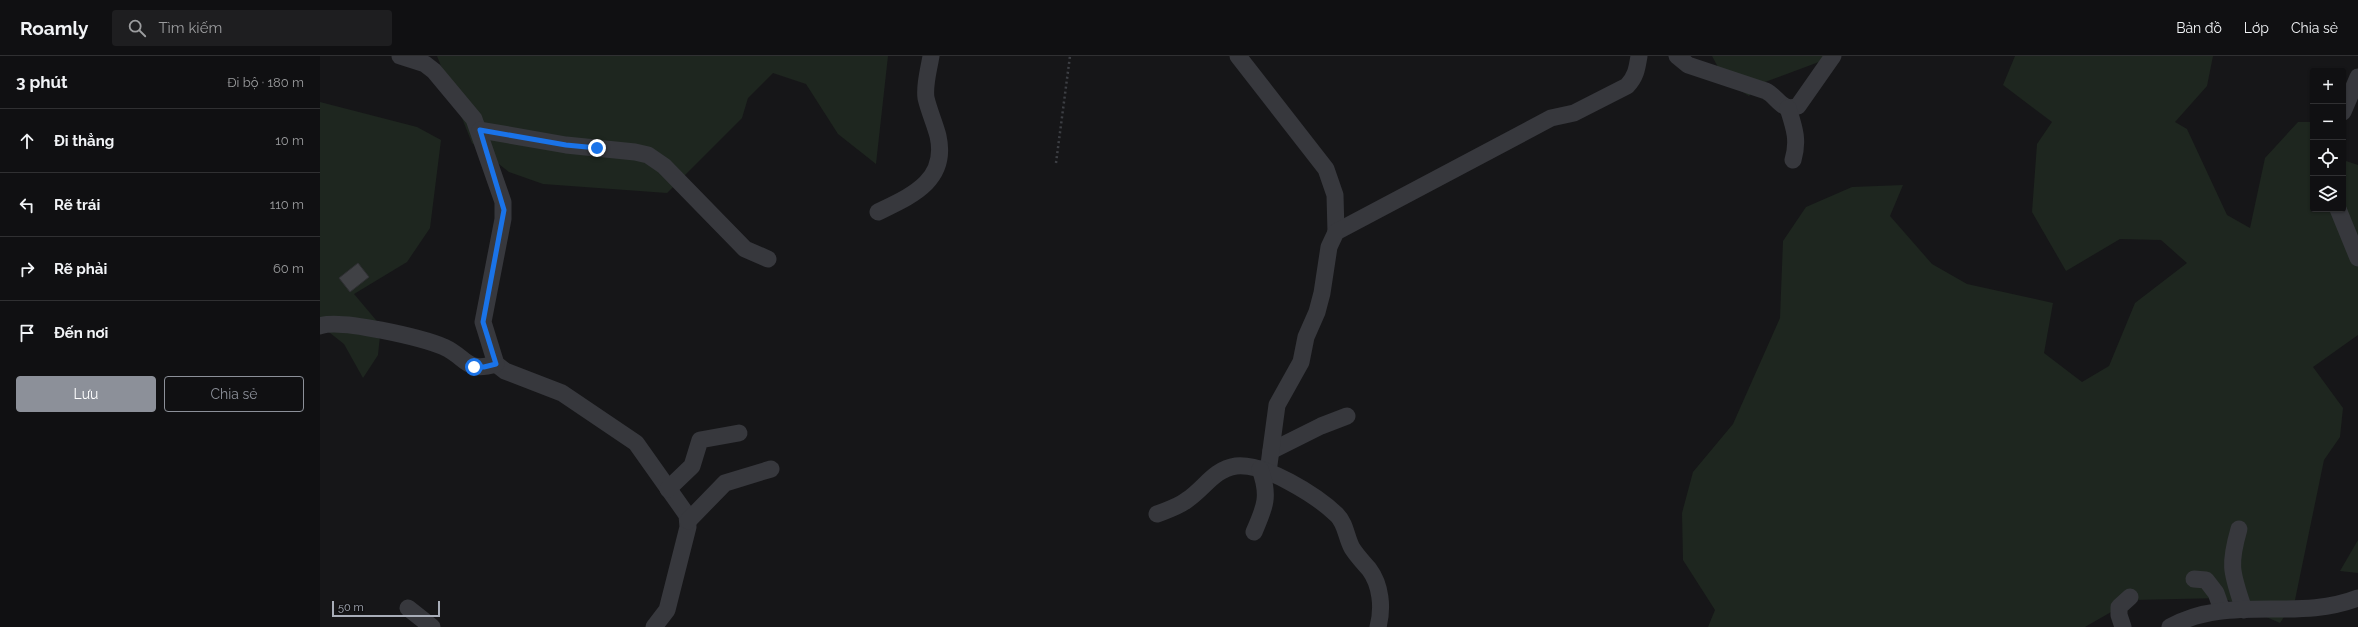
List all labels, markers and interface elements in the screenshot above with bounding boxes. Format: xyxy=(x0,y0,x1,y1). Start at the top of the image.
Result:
search box xyxy=(112,10,392,46)
text: Roamly xyxy=(20,17,88,39)
icon: search xyxy=(126,17,148,39)
text: Tìm kiếm xyxy=(158,19,222,37)
text: Bản đồ xyxy=(2176,20,2222,36)
text: Lớp xyxy=(2244,20,2269,36)
text: Chia sẻ xyxy=(2291,20,2338,36)
map controls xyxy=(2310,68,2346,212)
button: + xyxy=(2310,68,2346,104)
text: 3 phút xyxy=(16,72,68,92)
text: Đi bộ · 180 m xyxy=(227,75,304,90)
button: − xyxy=(2310,104,2346,140)
icon: ahead xyxy=(16,130,38,152)
text: Đi thẳng xyxy=(54,132,114,150)
text: 10 m xyxy=(275,133,304,148)
route end xyxy=(588,139,606,157)
button: locate xyxy=(2310,140,2346,176)
button: layers xyxy=(2310,176,2346,212)
icon: left xyxy=(16,194,38,216)
text: Rẽ trái xyxy=(54,196,100,214)
text: 110 m xyxy=(270,197,304,212)
icon: right xyxy=(16,258,38,280)
text: Rẽ phải xyxy=(54,260,107,278)
text: 60 m xyxy=(273,261,304,276)
icon: arrive xyxy=(16,322,38,344)
text: Đến nơi xyxy=(54,324,108,342)
route start xyxy=(465,358,483,376)
button: Lưu xyxy=(16,376,156,412)
button: Chia sẻ xyxy=(164,376,304,412)
scale bar xyxy=(332,599,440,618)
text: 50 m xyxy=(338,601,364,614)

